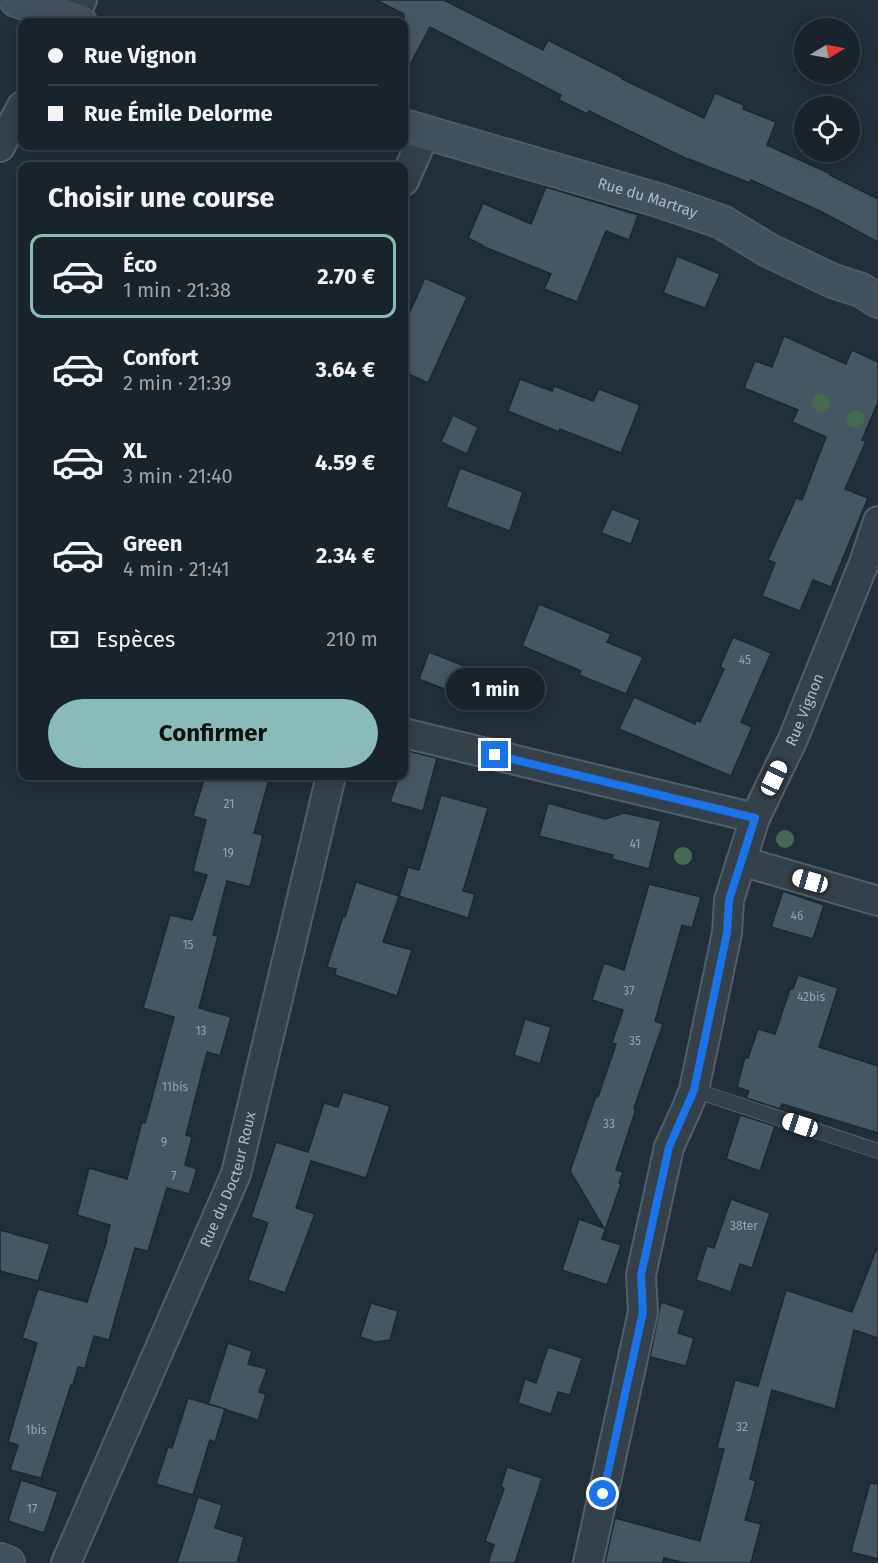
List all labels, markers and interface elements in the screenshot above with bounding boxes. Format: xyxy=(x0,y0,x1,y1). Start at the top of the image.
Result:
north arrow xyxy=(794,18,860,84)
map controls xyxy=(794,18,860,162)
text: Rue Vignon xyxy=(84,42,197,69)
button: locate xyxy=(794,96,860,162)
text: Rue Émile Delorme xyxy=(84,100,273,127)
street label: Rue du Martray xyxy=(596,174,700,222)
text: Choisir une course xyxy=(48,182,274,214)
icon: car xyxy=(51,249,105,303)
text: Éco xyxy=(123,251,157,278)
text: 2.70 € xyxy=(317,263,375,290)
text: 1 min · 21:38 xyxy=(123,278,231,302)
icon: car xyxy=(51,342,105,396)
text: Confort xyxy=(123,344,199,371)
text: 3.64 € xyxy=(315,356,375,383)
text: 2 min · 21:39 xyxy=(123,371,231,395)
icon: car xyxy=(51,435,105,489)
text: XL xyxy=(123,437,147,464)
text: 4.59 € xyxy=(315,449,375,476)
text: 3 min · 21:40 xyxy=(123,464,233,488)
icon: car xyxy=(51,528,105,582)
text: Green xyxy=(123,530,182,557)
text: 2.34 € xyxy=(316,542,375,569)
text: 4 min · 21:41 xyxy=(123,557,230,581)
icon: cash xyxy=(48,623,81,656)
text: Espèces xyxy=(96,626,175,653)
text: 210 m xyxy=(326,627,378,651)
house number: 45 xyxy=(739,653,751,667)
callout: 1 min xyxy=(446,668,544,710)
street label: Rue Vignon xyxy=(782,671,827,749)
text: 1 min xyxy=(471,677,520,701)
button: Confirmer xyxy=(48,699,378,768)
route end xyxy=(481,741,508,768)
car xyxy=(758,758,790,798)
house number: 21 xyxy=(224,797,234,811)
house number: 41 xyxy=(630,837,640,851)
house number: 19 xyxy=(222,846,234,860)
car xyxy=(790,867,830,895)
house number: 46 xyxy=(791,909,803,923)
house number: 15 xyxy=(182,938,194,952)
house number: 37 xyxy=(623,984,635,998)
house number: 42bis xyxy=(797,990,825,1004)
house number: 13 xyxy=(195,1024,207,1038)
house number: 35 xyxy=(629,1034,641,1048)
house number: 11bis xyxy=(162,1080,189,1094)
street label: Rue du Docteur Roux xyxy=(196,1109,260,1250)
car xyxy=(780,1111,820,1139)
house number: 33 xyxy=(603,1117,615,1131)
house number: 9 xyxy=(161,1135,167,1149)
house number: 7 xyxy=(171,1169,177,1183)
house number: 38ter xyxy=(730,1219,758,1233)
house number: 32 xyxy=(736,1420,748,1434)
house number: 1bis xyxy=(25,1423,47,1437)
route start xyxy=(589,1480,616,1507)
house number: 17 xyxy=(27,1502,37,1516)

